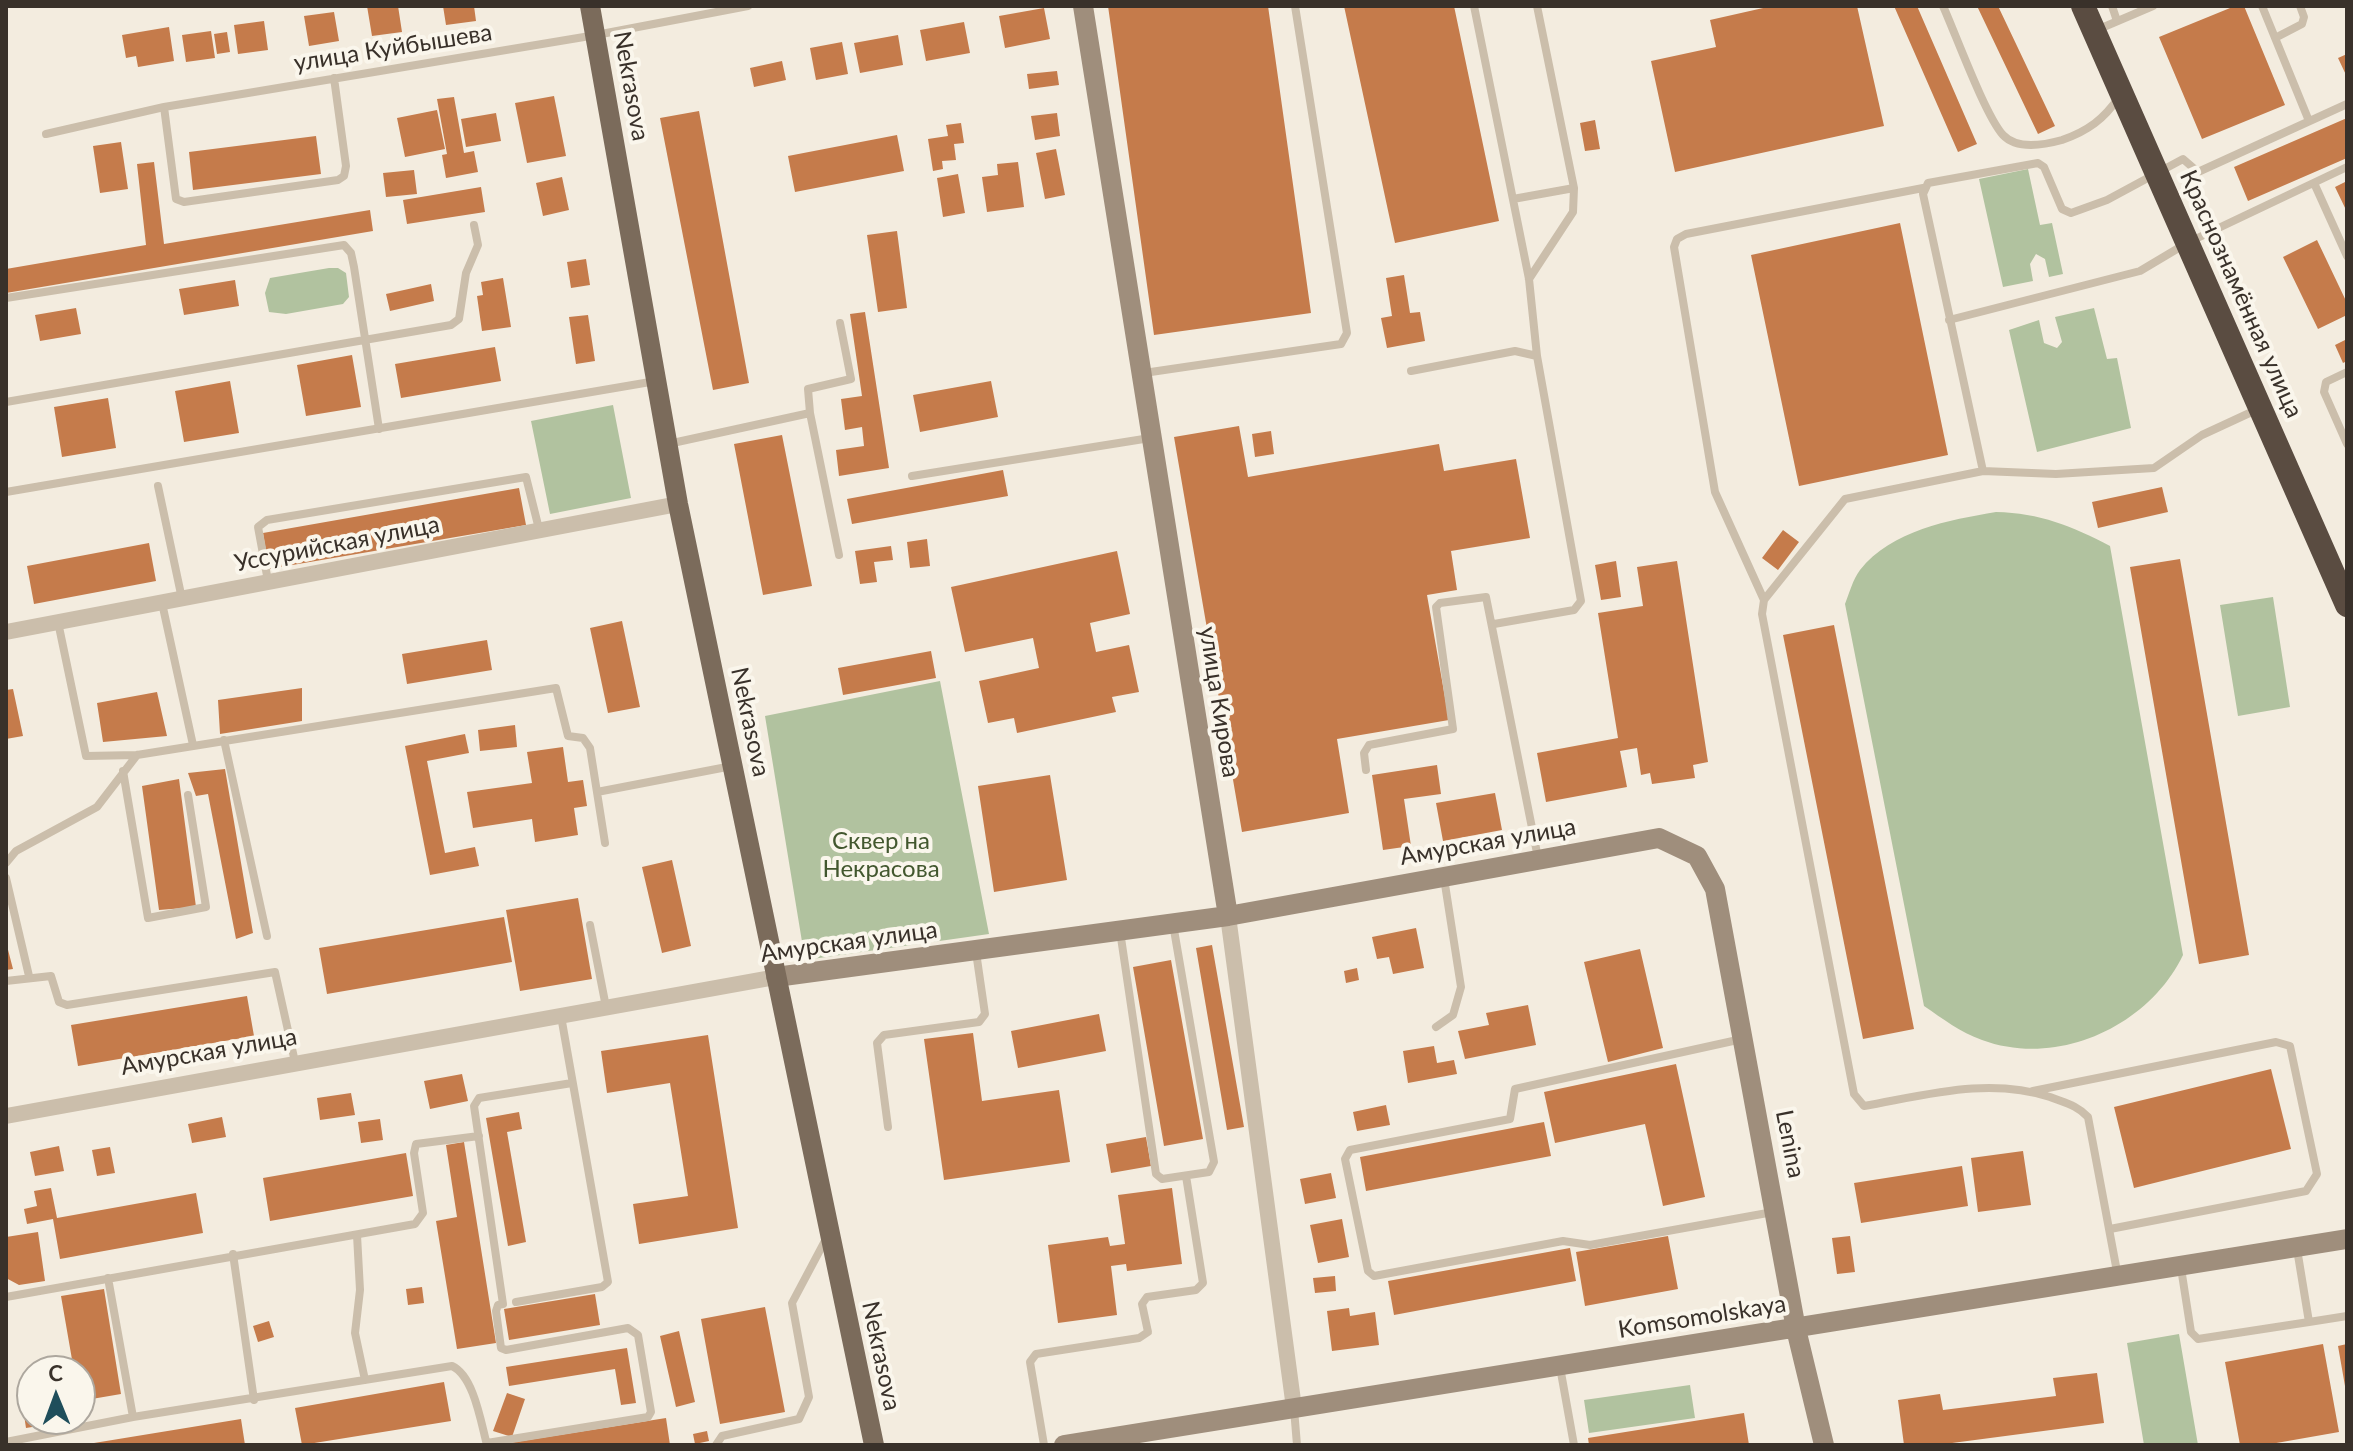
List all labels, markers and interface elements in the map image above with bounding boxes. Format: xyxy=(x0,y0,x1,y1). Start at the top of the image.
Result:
street label: улица Куйбышева xyxy=(292,18,494,78)
street label: Nekrasova xyxy=(607,29,655,143)
street label: Краснознамённая улица xyxy=(2173,166,2309,422)
street label: Уссурийская улица xyxy=(232,510,442,578)
street label: улица Кирова xyxy=(1193,625,1245,779)
street label: Nekrasova xyxy=(724,665,776,779)
street label: Амурская улица xyxy=(1398,812,1578,872)
park label: Сквер на Некрасова xyxy=(822,827,940,883)
street label: Амурская улица xyxy=(759,915,939,969)
street label: Амурская улица xyxy=(119,1022,299,1082)
street label: Lenina xyxy=(1769,1108,1811,1180)
street label: Komsomolskaya xyxy=(1616,1290,1788,1344)
street label: Nekrasova xyxy=(855,1299,907,1413)
north arrow xyxy=(16,1355,96,1435)
text: С xyxy=(48,1359,63,1386)

